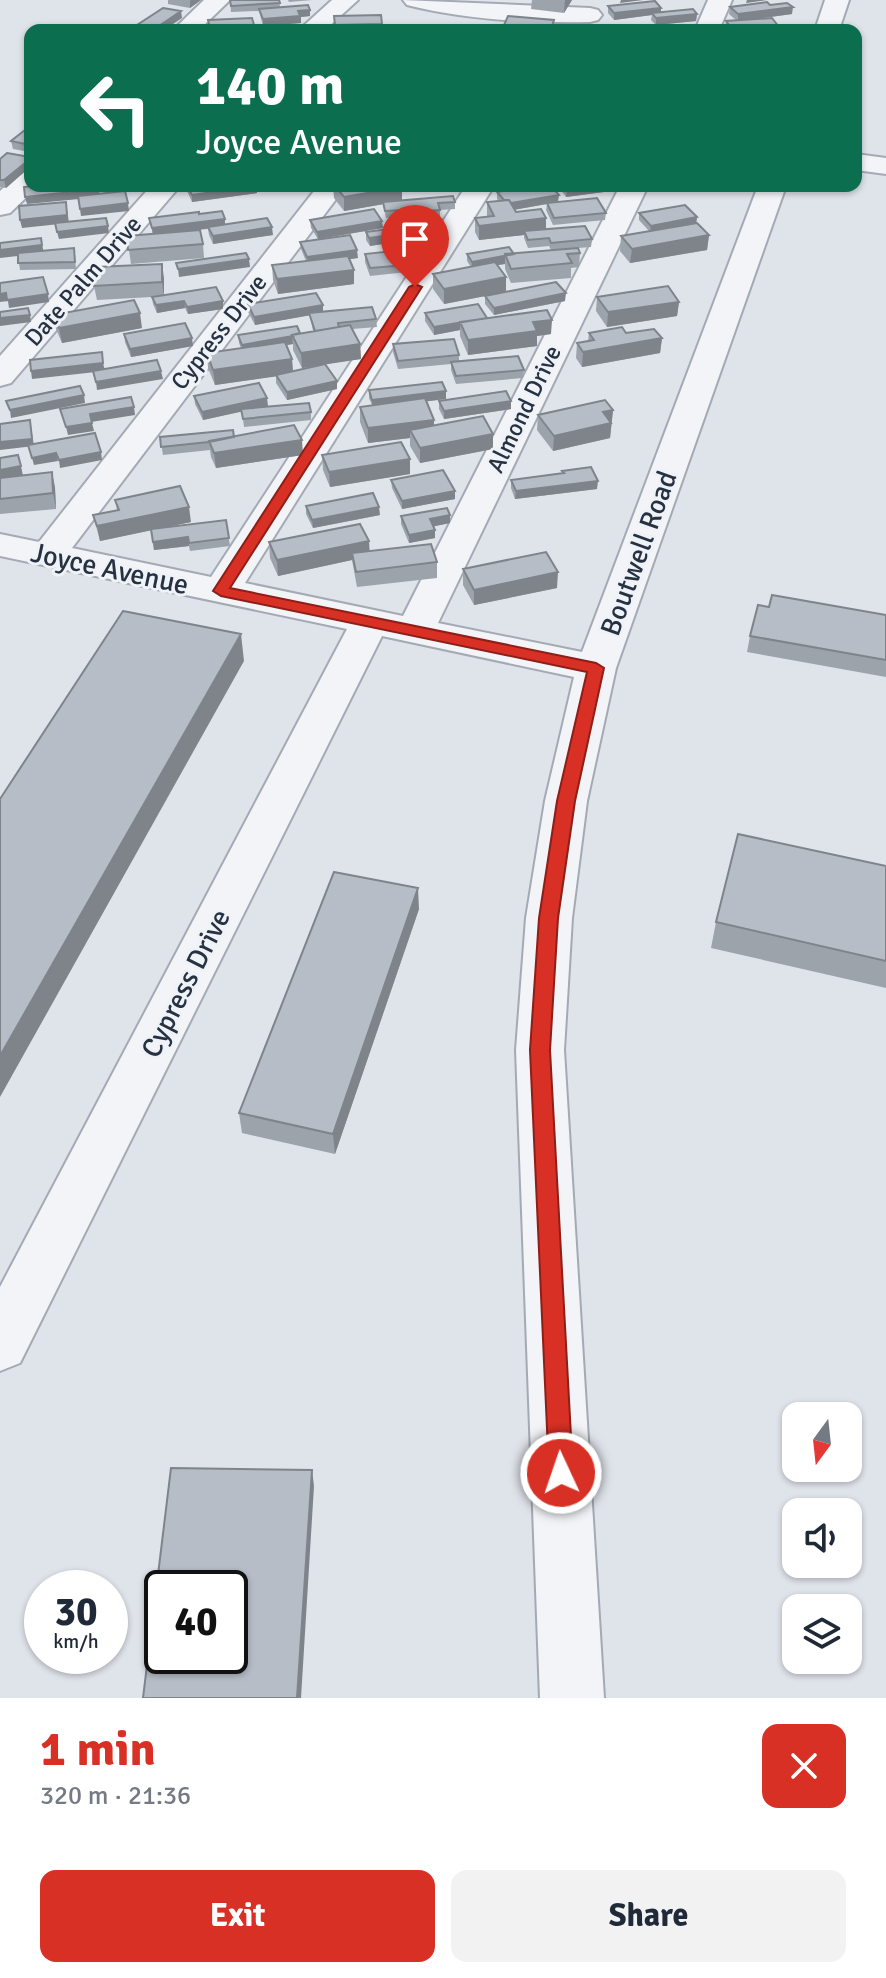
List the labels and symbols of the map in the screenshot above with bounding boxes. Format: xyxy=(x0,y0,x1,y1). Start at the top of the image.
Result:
pin xyxy=(381,205,449,287)
street label: Date Palm Drive xyxy=(18,210,148,352)
street label: Cypress Drive xyxy=(164,268,274,396)
street label: Almond Drive xyxy=(480,340,568,478)
street label: Boutwell Road xyxy=(593,466,684,640)
street label: Joyce Avenue xyxy=(28,536,192,602)
street label: Cypress Drive xyxy=(134,904,238,1063)
north arrow xyxy=(782,1402,862,1482)
position arrow xyxy=(519,1431,603,1515)
speed limit sign: 40 xyxy=(144,1570,248,1674)

